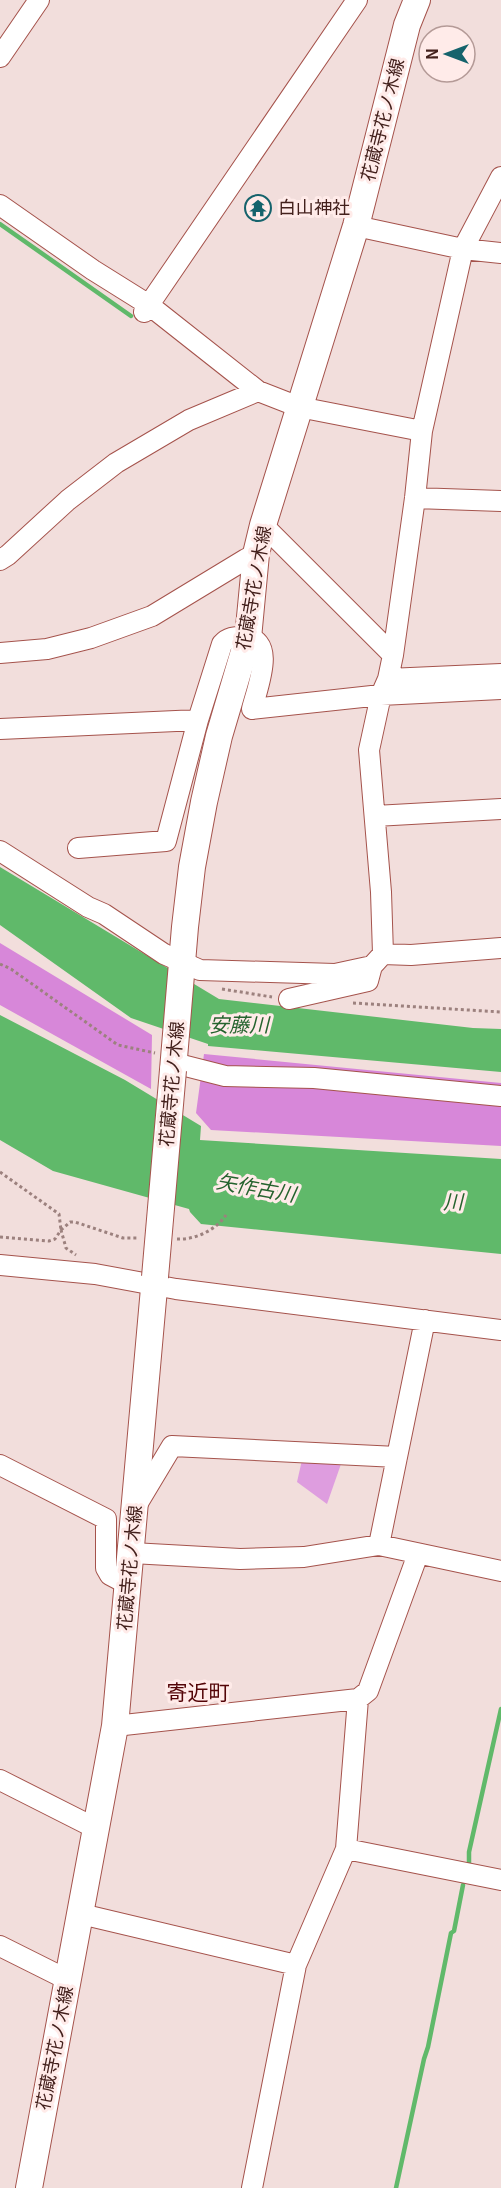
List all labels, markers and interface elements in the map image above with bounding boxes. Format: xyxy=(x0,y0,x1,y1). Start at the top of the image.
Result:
north arrow xyxy=(417,24,477,84)
text: N xyxy=(419,48,443,60)
street label: 花蔵寺花ノ木線 xyxy=(353,55,409,184)
temple icon: 白山神社 xyxy=(243,193,273,223)
place label: 白山神社 xyxy=(278,193,350,219)
street label: 花蔵寺花ノ木線 xyxy=(228,523,276,652)
water label: 安藤川 xyxy=(209,1009,271,1038)
street label: 花蔵寺花ノ木線 xyxy=(152,1020,188,1148)
water label: 矢作古川 xyxy=(214,1165,300,1208)
water label: 川 xyxy=(443,1186,465,1215)
street label: 花蔵寺花ノ木線 xyxy=(110,1504,146,1632)
district label: 寄近町 xyxy=(167,1676,230,1706)
street label: 花蔵寺花ノ木線 xyxy=(28,1983,78,2112)

